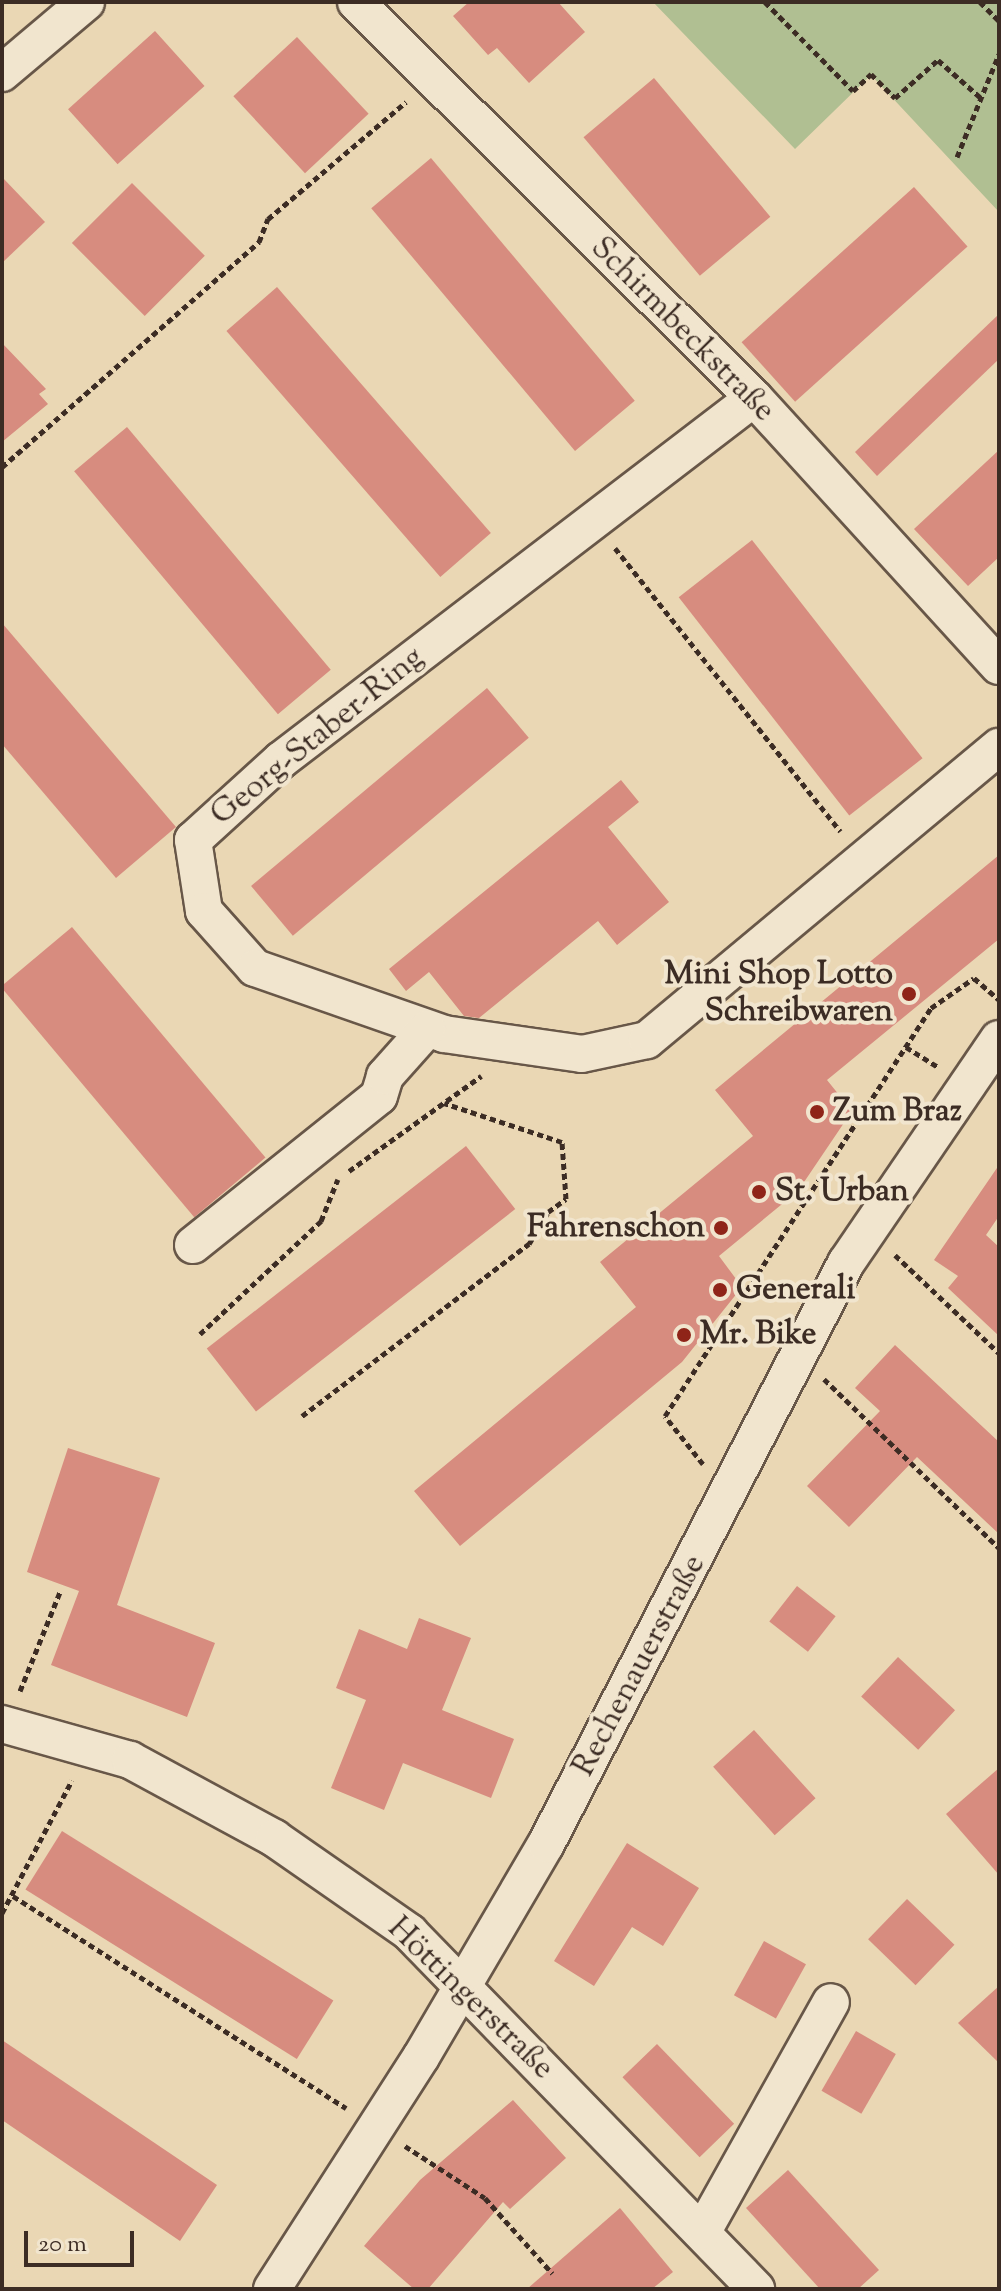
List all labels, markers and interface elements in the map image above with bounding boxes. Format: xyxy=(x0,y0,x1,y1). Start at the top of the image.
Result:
street label: Schirmbeckstraße xyxy=(582,230,782,430)
street label: Georg-Staber-Ring xyxy=(204,639,432,835)
place label: Mini Shop Lotto Schreibwaren xyxy=(664,957,893,1032)
marker: Mini Shop Lotto Schreibwaren xyxy=(900,985,918,1003)
place label: Zum Braz xyxy=(833,1093,962,1131)
marker: Zum Braz xyxy=(808,1103,826,1121)
place label: St. Urban xyxy=(775,1173,909,1211)
marker: St. Urban xyxy=(750,1183,768,1201)
place label: Fahrenschon xyxy=(527,1209,705,1247)
marker: Fahrenschon xyxy=(712,1219,730,1237)
place label: Generali xyxy=(736,1271,855,1309)
marker: Generali xyxy=(711,1281,729,1299)
place label: Mr. Bike xyxy=(700,1316,817,1354)
marker: Mr. Bike xyxy=(675,1326,693,1344)
street label: Rechenauerstraße xyxy=(565,1549,715,1783)
street label: Höttingerstraße xyxy=(379,1910,561,2088)
scale bar xyxy=(28,2215,138,2265)
text: 20 m xyxy=(38,2228,87,2262)

